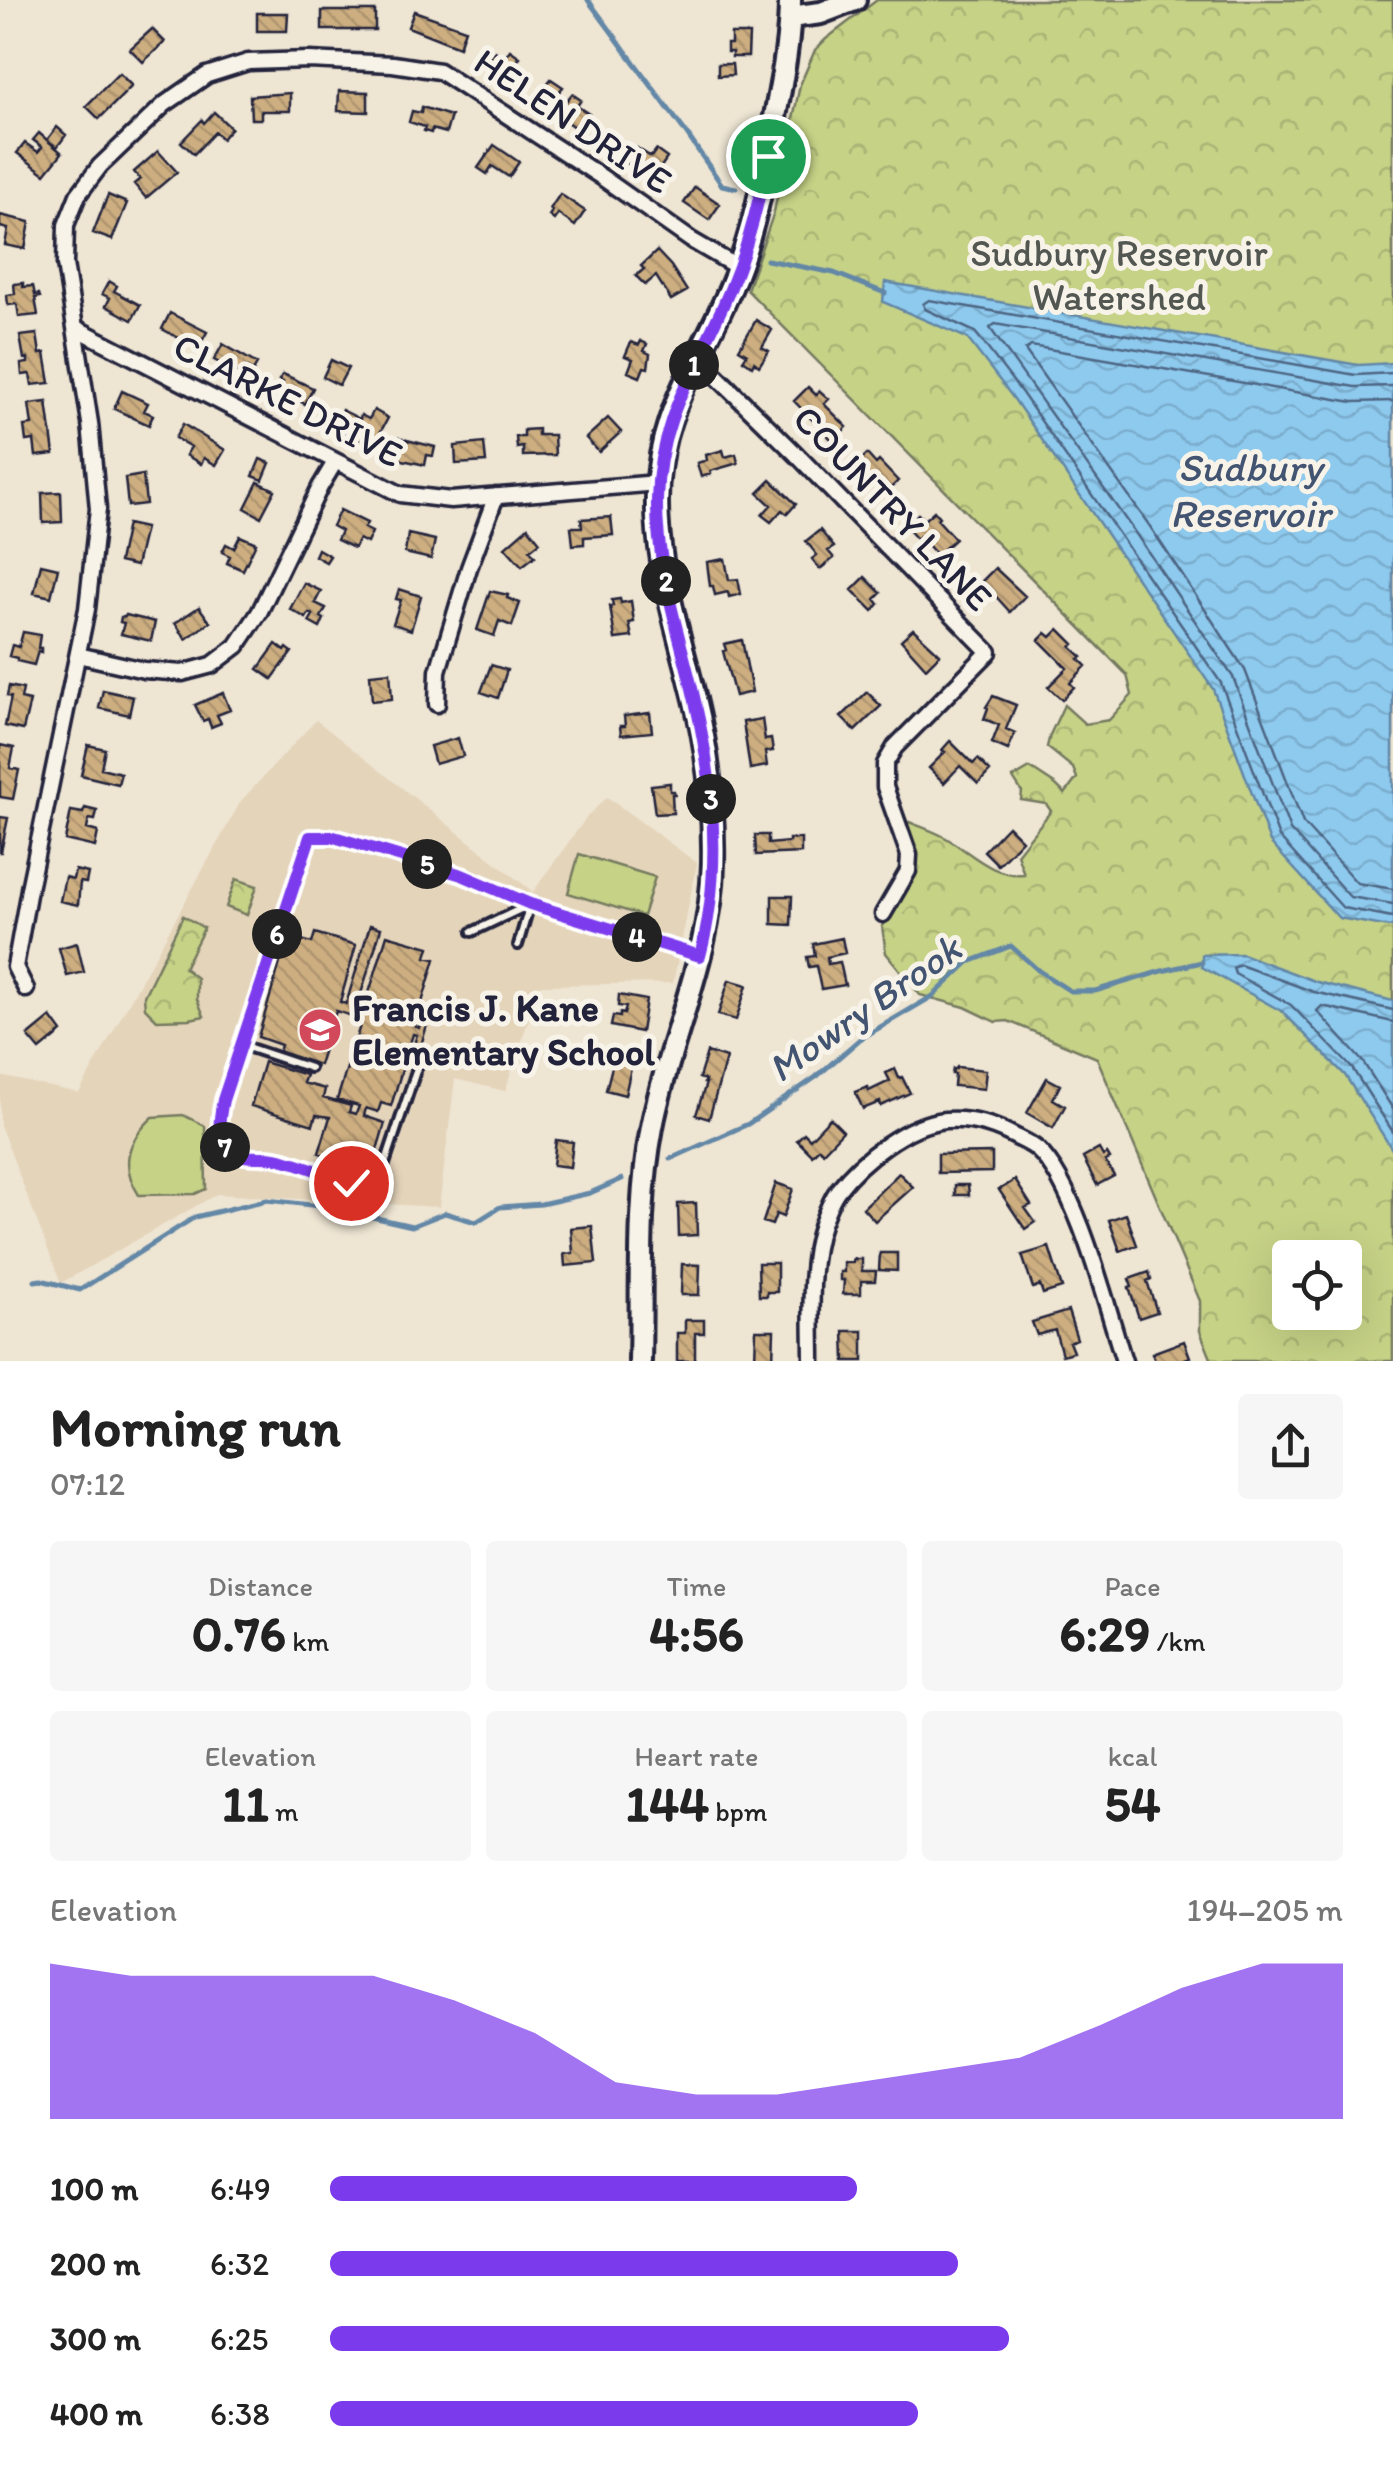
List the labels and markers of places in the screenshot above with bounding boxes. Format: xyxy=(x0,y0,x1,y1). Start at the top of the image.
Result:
pin xyxy=(726,114,811,199)
pin: 1 xyxy=(669,340,719,390)
pin: 2 xyxy=(641,556,691,606)
pin: 3 xyxy=(686,774,736,824)
pin: 5 xyxy=(402,839,452,889)
pin: 6 xyxy=(252,909,302,959)
pin: 4 xyxy=(612,912,662,962)
place label: Francis J. Kane Elementary School xyxy=(352,985,655,1075)
school or university icon: Francis J. Kane Elementary School xyxy=(297,1007,343,1053)
pin: 7 xyxy=(200,1122,250,1172)
pin xyxy=(309,1141,394,1226)

